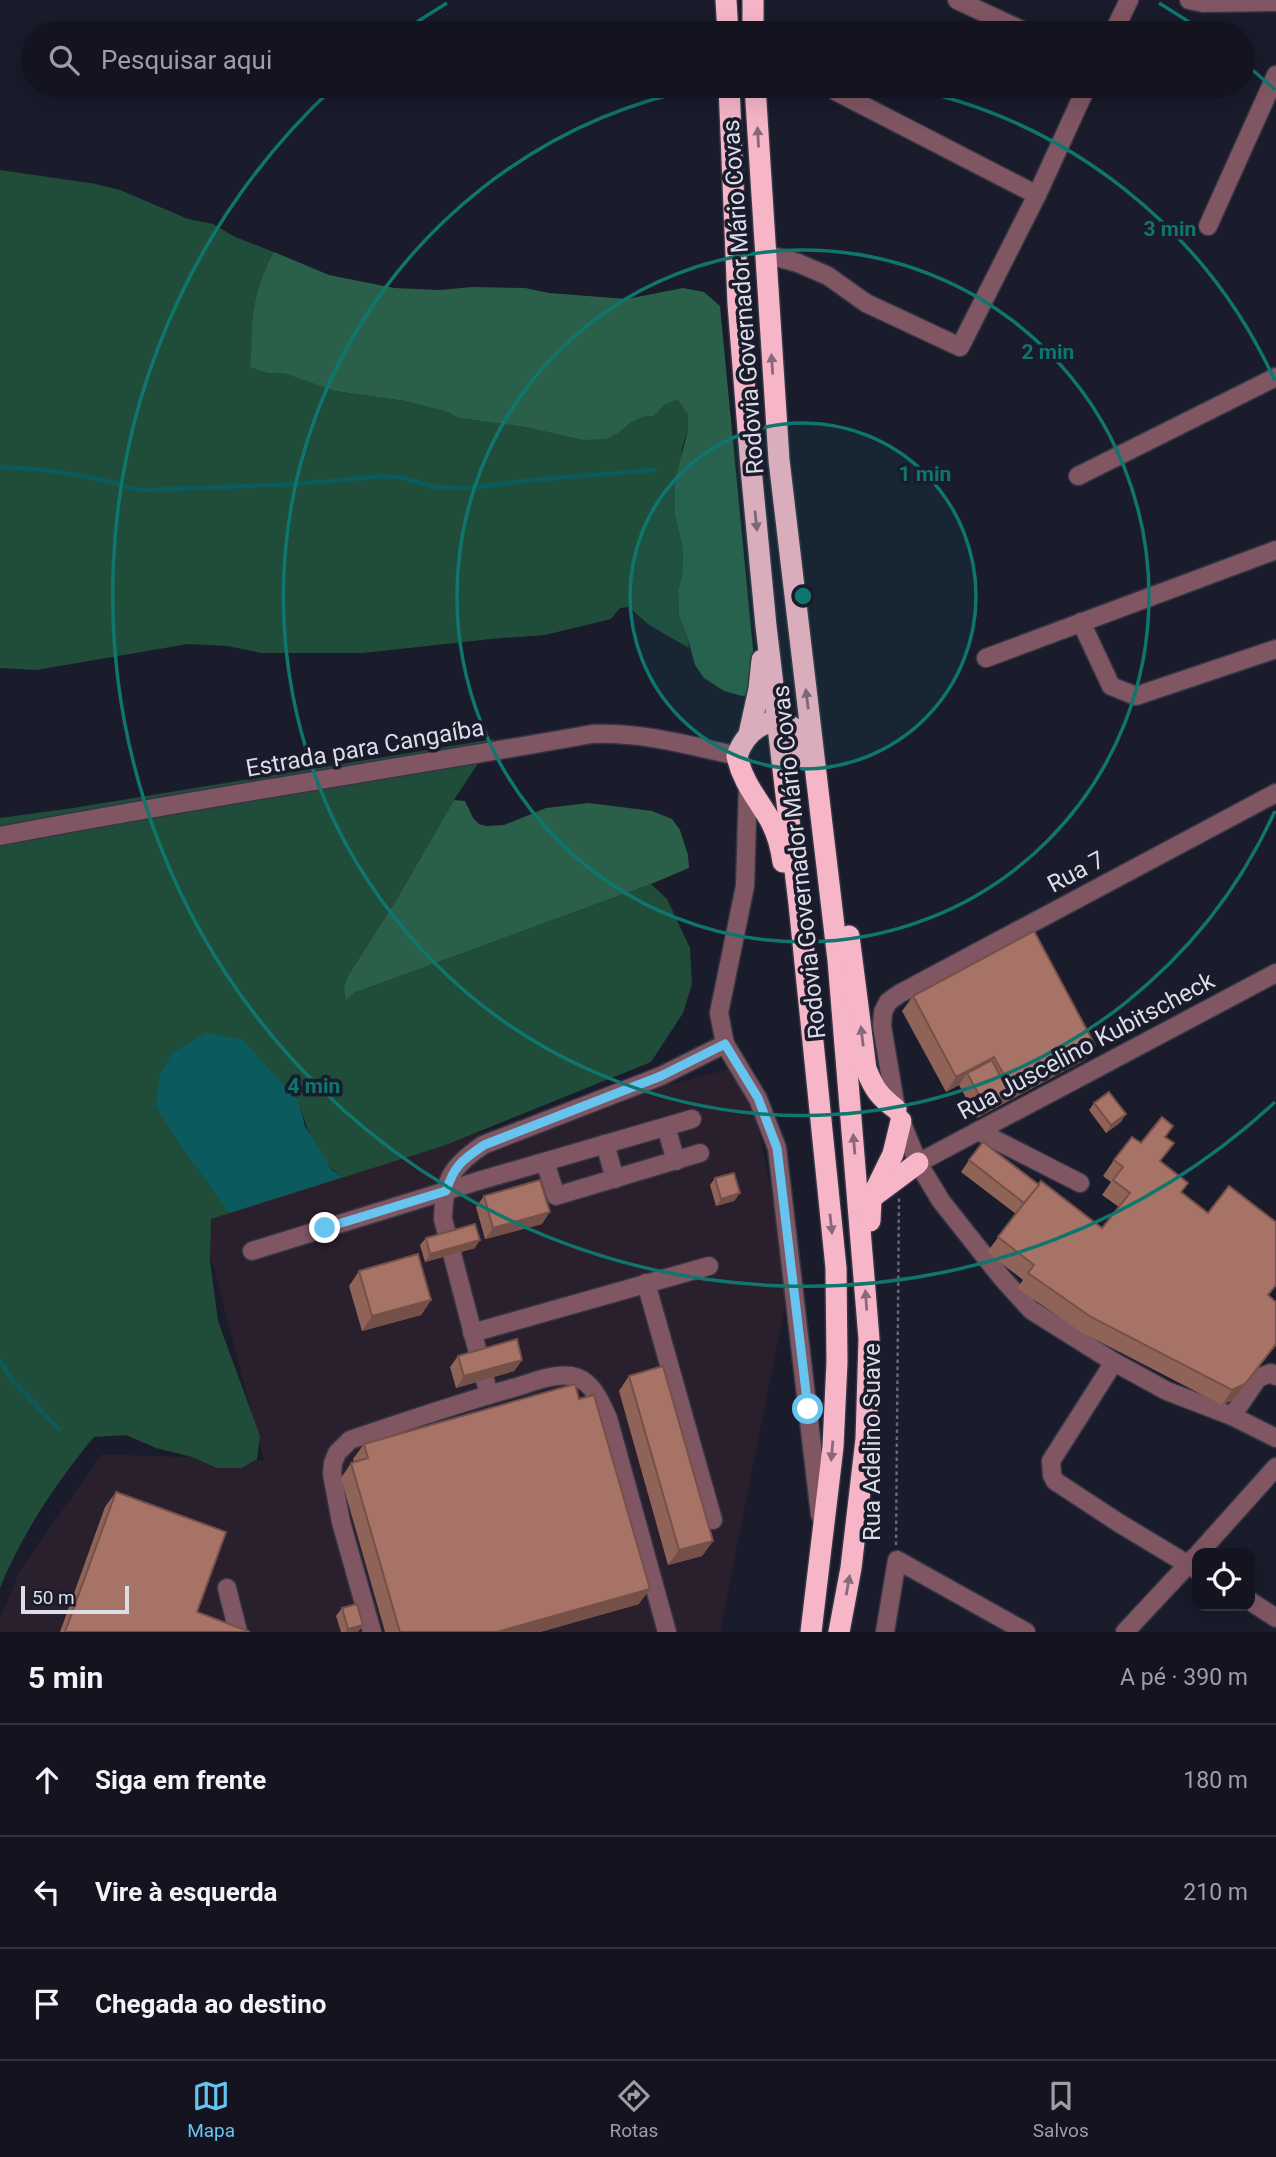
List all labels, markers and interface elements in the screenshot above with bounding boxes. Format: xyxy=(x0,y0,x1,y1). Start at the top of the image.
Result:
search box xyxy=(21,21,1255,98)
icon: search xyxy=(45,41,83,79)
text: Pesquisar aqui xyxy=(101,45,272,75)
street label: Rodovia Governador Mário Covas xyxy=(717,119,769,475)
one-way arrow xyxy=(752,125,763,147)
text: 3 min xyxy=(1144,217,1196,241)
text: 2 min xyxy=(1022,340,1074,364)
one-way arrow xyxy=(767,352,778,374)
text: 1 min xyxy=(899,462,951,486)
one-way arrow xyxy=(751,510,762,532)
centre of rings xyxy=(791,584,815,608)
street label: Rodovia Governador Mário Covas xyxy=(766,684,832,1040)
one-way arrow xyxy=(802,688,813,710)
street label: Estrada para Cangaíba xyxy=(244,713,486,783)
street label: Rua 7 xyxy=(1043,845,1109,899)
street label: Rua Juscelino Kubitscheck xyxy=(953,966,1220,1126)
one-way arrow xyxy=(857,1025,868,1047)
text: 4 min xyxy=(288,1074,340,1098)
one-way arrow xyxy=(848,1133,859,1155)
route end xyxy=(309,1212,340,1243)
one-way arrow xyxy=(826,1214,837,1236)
one-way arrow xyxy=(860,1288,871,1310)
street label: Rua Adelino Suave xyxy=(858,1343,886,1541)
route start xyxy=(792,1393,823,1424)
one-way arrow xyxy=(826,1441,837,1463)
map controls xyxy=(1192,1548,1255,1611)
button: locate xyxy=(1192,1548,1255,1611)
one-way arrow xyxy=(843,1574,854,1596)
scale bar xyxy=(21,1583,130,1615)
text: 50 m xyxy=(32,1586,75,1609)
text: 5 min xyxy=(28,1660,103,1695)
text: A pé · 390 m xyxy=(1120,1664,1248,1691)
icon: ahead xyxy=(28,1761,66,1799)
text: Siga em frente xyxy=(95,1765,266,1795)
text: 180 m xyxy=(1183,1767,1248,1794)
icon: left xyxy=(28,1873,66,1911)
text: Vire à esquerda xyxy=(95,1877,278,1907)
text: 210 m xyxy=(1183,1879,1248,1906)
icon: arrive xyxy=(28,1985,66,2023)
text: Chegada ao destino xyxy=(95,1989,326,2019)
tab: Mapa xyxy=(187,2077,235,2142)
tab: Rotas xyxy=(610,2077,658,2142)
tab: Salvos xyxy=(1033,2077,1089,2142)

